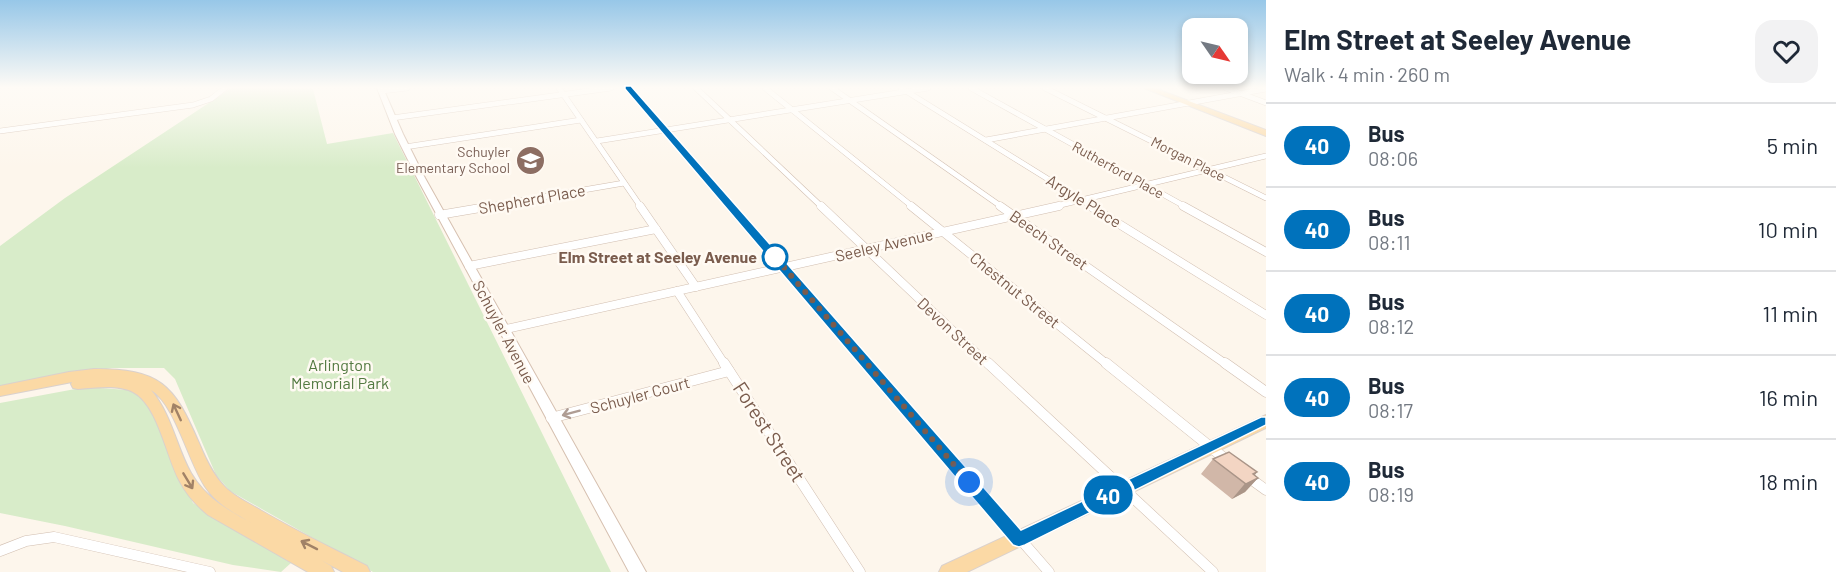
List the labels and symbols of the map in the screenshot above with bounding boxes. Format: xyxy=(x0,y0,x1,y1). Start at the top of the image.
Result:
north arrow xyxy=(1182,18,1248,84)
street label: Morgan Place xyxy=(1148,133,1228,184)
street label: Rutherford Place xyxy=(1069,137,1167,202)
place label: Schuyler Elementary School xyxy=(396,143,510,176)
school or university icon: Schuyler Elementary School xyxy=(515,144,547,176)
street label: Argyle Place xyxy=(1043,170,1125,231)
street label: Shepherd Place xyxy=(477,180,587,217)
street label: Beech Street xyxy=(1007,206,1092,273)
street label: Seeley Avenue xyxy=(833,224,935,265)
marker: Elm Street at Seeley Avenue xyxy=(762,244,788,270)
place label: Elm Street at Seeley Avenue xyxy=(558,247,757,266)
street label: Chestnut Street xyxy=(967,248,1064,332)
street label: Schuyler Avenue xyxy=(469,277,540,387)
street label: Devon Street xyxy=(914,293,993,368)
park label: Arlington Memorial Park xyxy=(291,355,389,392)
street label: Schuyler Court xyxy=(588,372,692,417)
street label: Forest Street xyxy=(729,377,811,486)
one-way arrow xyxy=(171,403,182,421)
one-way arrow xyxy=(562,407,581,419)
your location xyxy=(954,467,984,497)
one-way arrow xyxy=(182,472,194,489)
line badge: 40 xyxy=(1081,476,1135,514)
one-way arrow xyxy=(300,538,318,550)

